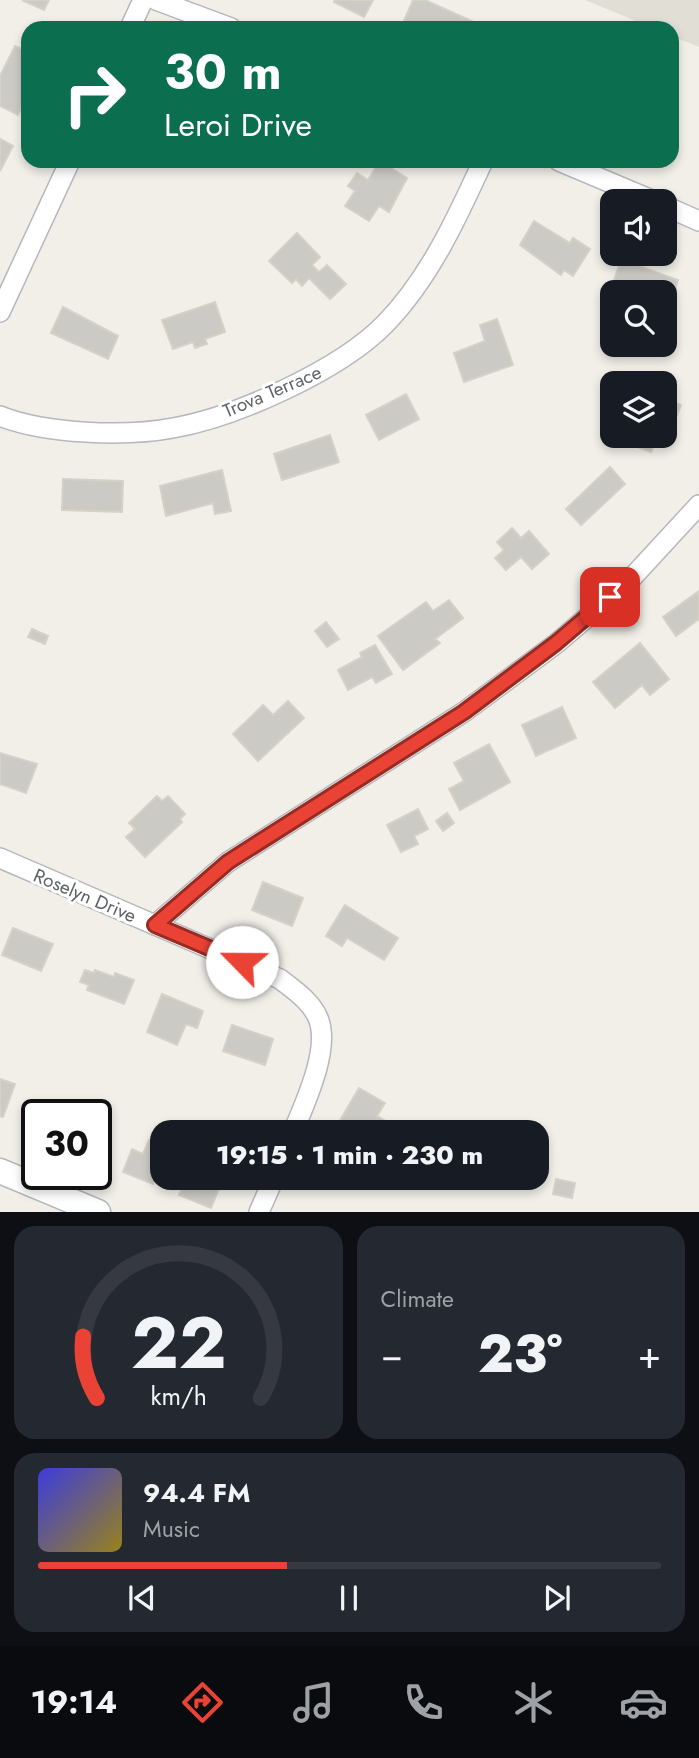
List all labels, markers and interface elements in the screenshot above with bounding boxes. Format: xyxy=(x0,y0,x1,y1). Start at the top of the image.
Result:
text: 30 m xyxy=(164,37,282,107)
icon: right xyxy=(49,49,140,140)
text: Leroi Drive xyxy=(164,102,312,148)
map controls xyxy=(600,189,677,448)
button: sound xyxy=(600,189,677,266)
button: search xyxy=(600,280,677,357)
street label: Trova Terrace xyxy=(219,359,326,424)
button: layers xyxy=(600,371,677,448)
pin xyxy=(580,567,640,627)
icon: arrive xyxy=(591,578,629,616)
street label: Roselyn Drive xyxy=(29,862,140,929)
position arrow xyxy=(205,925,279,999)
speed limit sign: 30 xyxy=(21,1099,112,1190)
text: 19:15 · 1 min · 230 m xyxy=(216,1136,483,1174)
text: Climate xyxy=(381,1282,454,1316)
text: 22 xyxy=(130,1291,226,1396)
text: 23° xyxy=(478,1316,563,1392)
text: − xyxy=(381,1327,403,1382)
text: + xyxy=(638,1327,661,1382)
text: km/h xyxy=(150,1378,207,1414)
text: 94.4 FM xyxy=(143,1474,250,1512)
text: Music xyxy=(143,1512,200,1546)
icon: previous xyxy=(123,1579,161,1617)
icon: pause xyxy=(330,1579,368,1617)
icon: next xyxy=(538,1579,576,1617)
icon: directions xyxy=(178,1678,227,1727)
icon: music xyxy=(289,1678,338,1727)
icon: phone xyxy=(399,1678,448,1727)
icon: climate xyxy=(509,1678,558,1727)
icon: car xyxy=(619,1678,668,1727)
text: 19:14 xyxy=(31,1679,117,1725)

